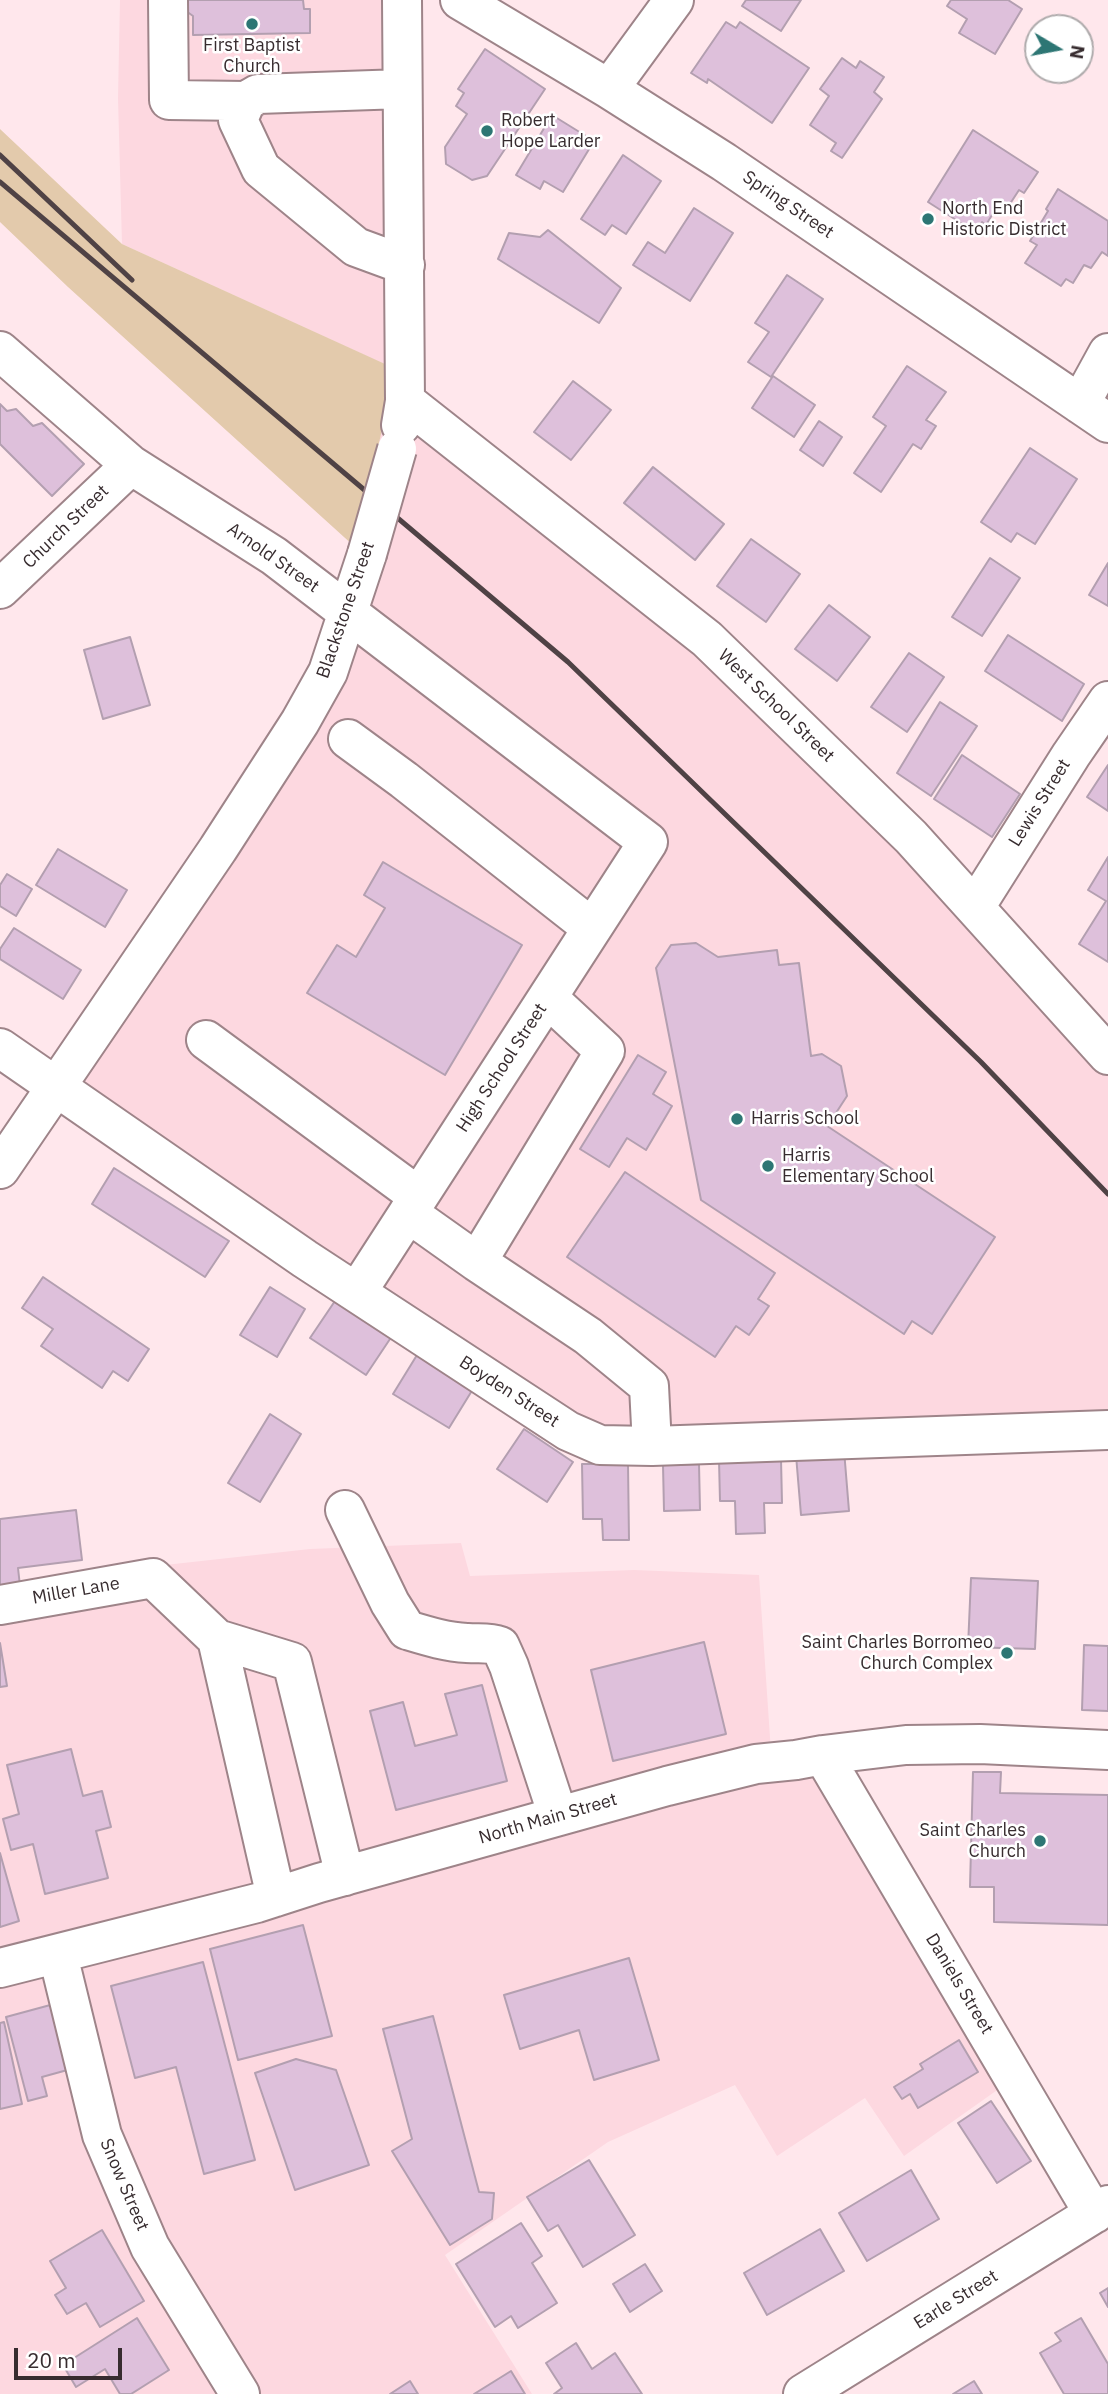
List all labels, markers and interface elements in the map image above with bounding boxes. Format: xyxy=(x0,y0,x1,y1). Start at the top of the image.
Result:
north arrow xyxy=(1024,14,1094,84)
marker: First Baptist Church xyxy=(244,16,260,32)
place label: First Baptist Church xyxy=(203,35,301,78)
text: N xyxy=(1065,43,1091,61)
place label: Robert Hope Larder xyxy=(501,110,600,152)
marker: Robert Hope Larder xyxy=(479,123,495,139)
street label: Spring Street xyxy=(738,167,838,243)
place label: North End Historic District xyxy=(942,198,1067,241)
marker: North End Historic District xyxy=(920,211,936,227)
street label: Church Street xyxy=(19,481,113,573)
street label: Arnold Street xyxy=(223,518,323,598)
street label: Blackstone Street xyxy=(312,539,380,681)
street label: West School Street xyxy=(713,645,839,767)
street label: Lewis Street xyxy=(1005,755,1075,851)
street label: High School Street xyxy=(452,999,552,1137)
place label: Harris School xyxy=(751,1108,859,1130)
marker: Harris School xyxy=(729,1111,745,1127)
place label: Harris Elementary School xyxy=(782,1145,934,1188)
marker: Harris Elementary School xyxy=(760,1158,776,1174)
street label: Boyden Street xyxy=(455,1352,563,1432)
street label: Miller Lane xyxy=(31,1573,121,1609)
place label: Saint Charles Borromeo Church Complex xyxy=(802,1632,993,1674)
marker: Saint Charles Borromeo Church Complex xyxy=(999,1645,1015,1661)
street label: North Main Street xyxy=(476,1789,620,1849)
place label: Saint Charles Church xyxy=(919,1820,1026,1862)
marker: Saint Charles Church xyxy=(1032,1833,1048,1849)
street label: Daniels Street xyxy=(920,1930,998,2038)
street label: Snow Street xyxy=(95,2136,153,2234)
street label: Earle Street xyxy=(910,2266,1002,2334)
scale bar xyxy=(18,2334,126,2378)
text: 20 m xyxy=(27,2346,76,2374)

